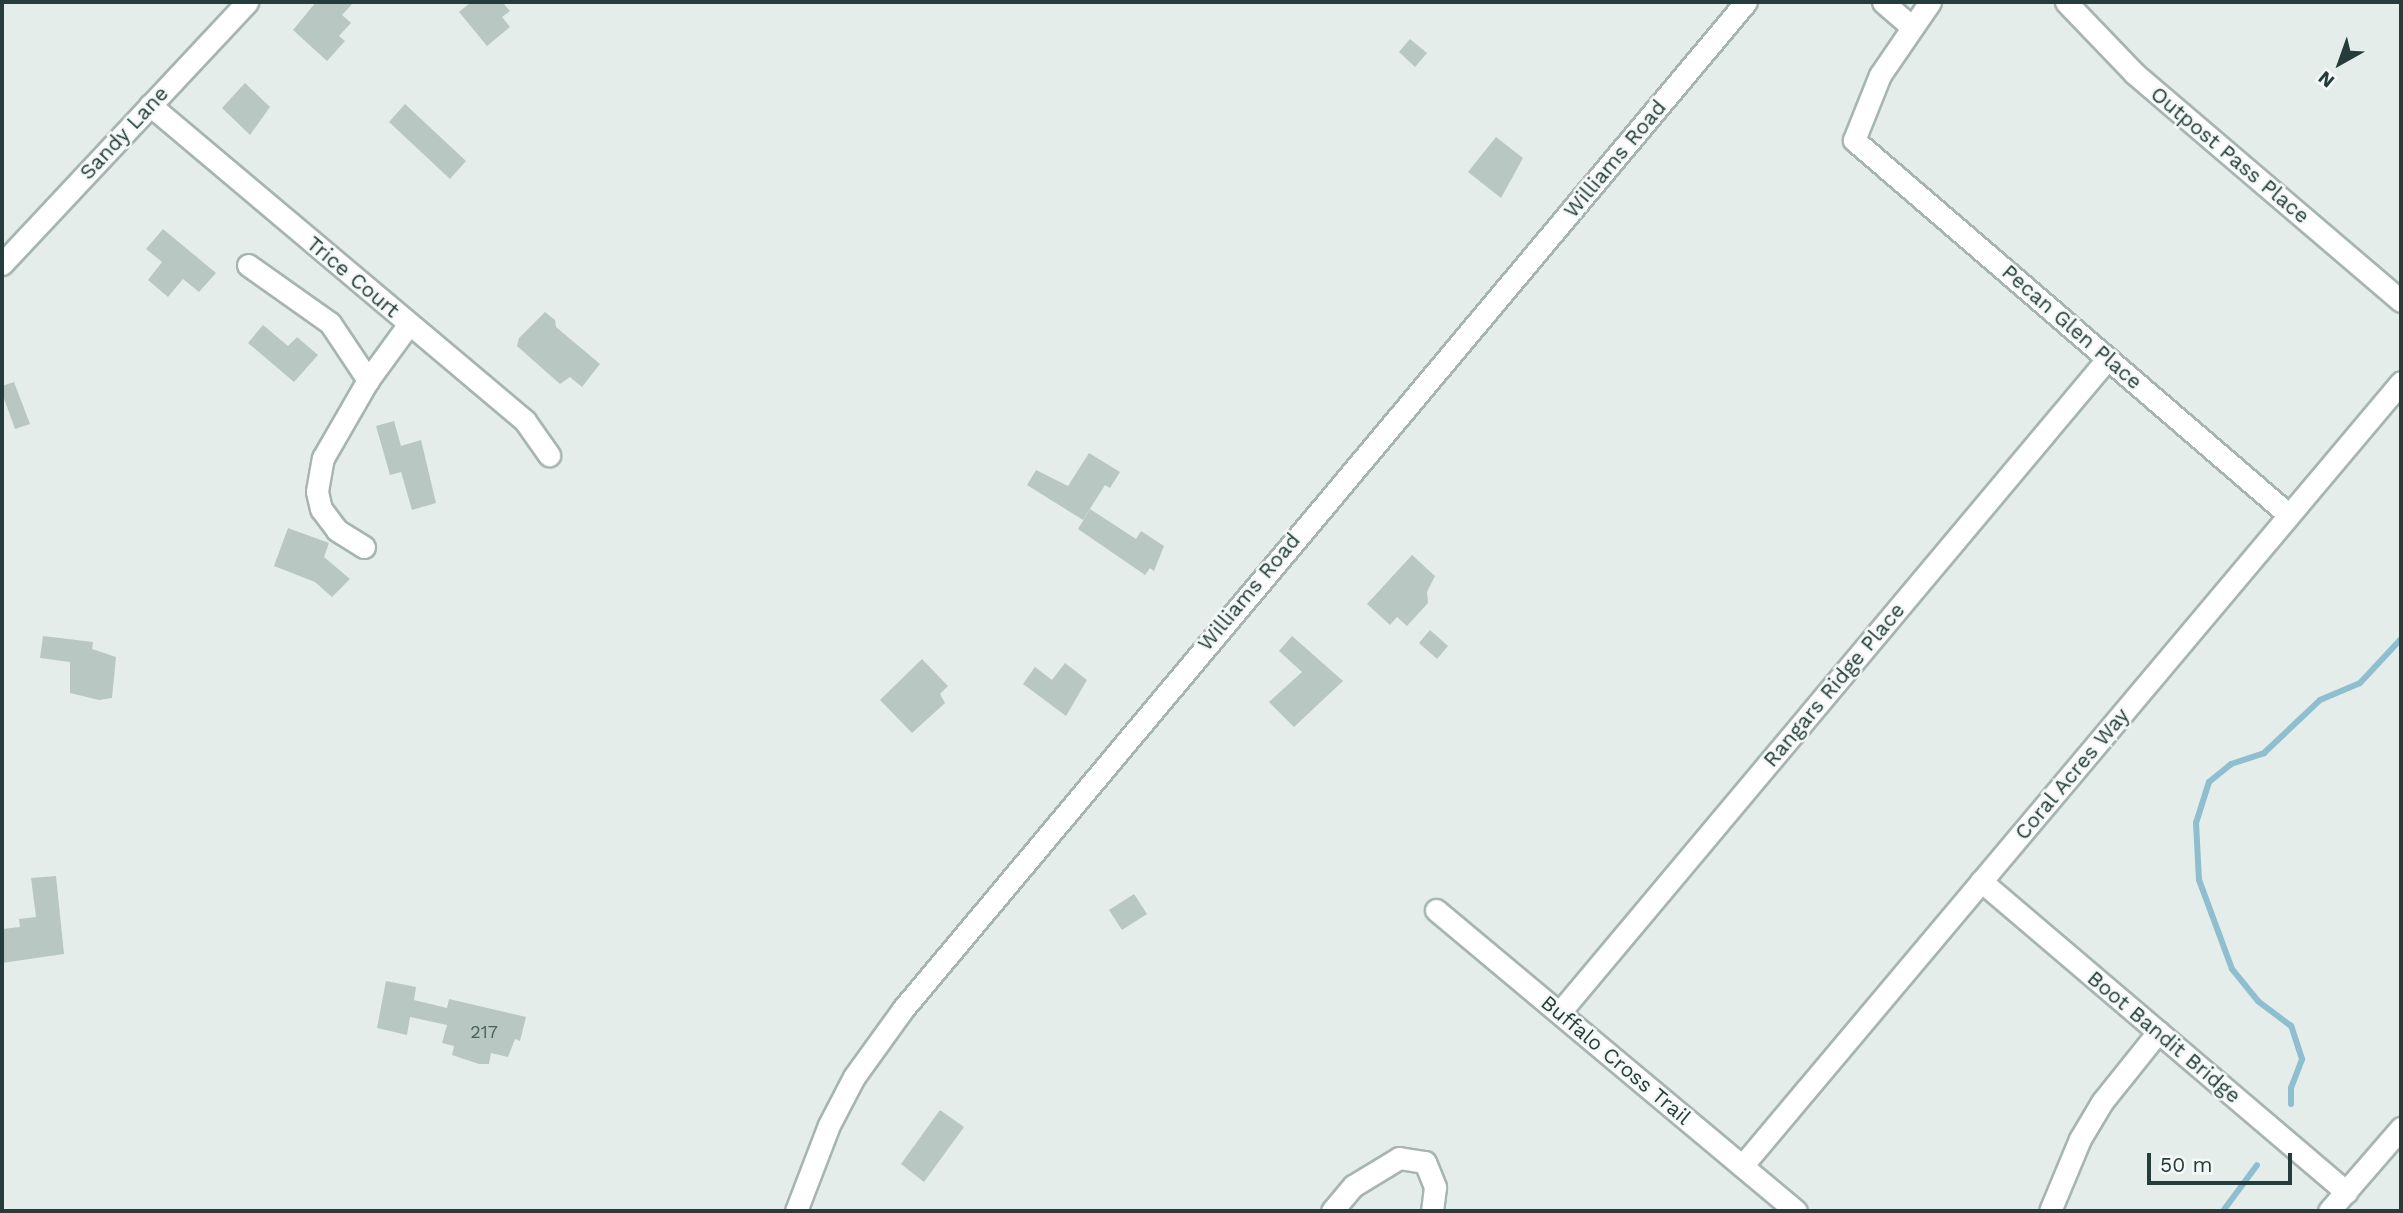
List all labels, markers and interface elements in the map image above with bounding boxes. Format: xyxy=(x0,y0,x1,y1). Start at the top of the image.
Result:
north arrow xyxy=(2305,28,2375,98)
text: N xyxy=(2313,66,2339,93)
street label: Sandy Lane xyxy=(74,81,174,185)
street label: Outpost Pass Place xyxy=(2146,81,2314,229)
street label: Williams Road xyxy=(1559,95,1671,223)
street label: Trice Court xyxy=(302,231,404,323)
street label: Pecan Glen Place xyxy=(1997,259,2147,395)
street label: Williams Road xyxy=(1193,528,1305,656)
street label: Rangars Ridge Place xyxy=(1758,598,1910,772)
street label: Coral Acres Way xyxy=(2009,702,2135,846)
street label: Boot Bandit Bridge xyxy=(2082,966,2246,1108)
street label: Buffalo Cross Trail xyxy=(1536,990,1696,1130)
house number: 217 xyxy=(470,1021,498,1043)
scale bar xyxy=(2151,1140,2296,1184)
text: 50 m xyxy=(2160,1152,2212,1177)

